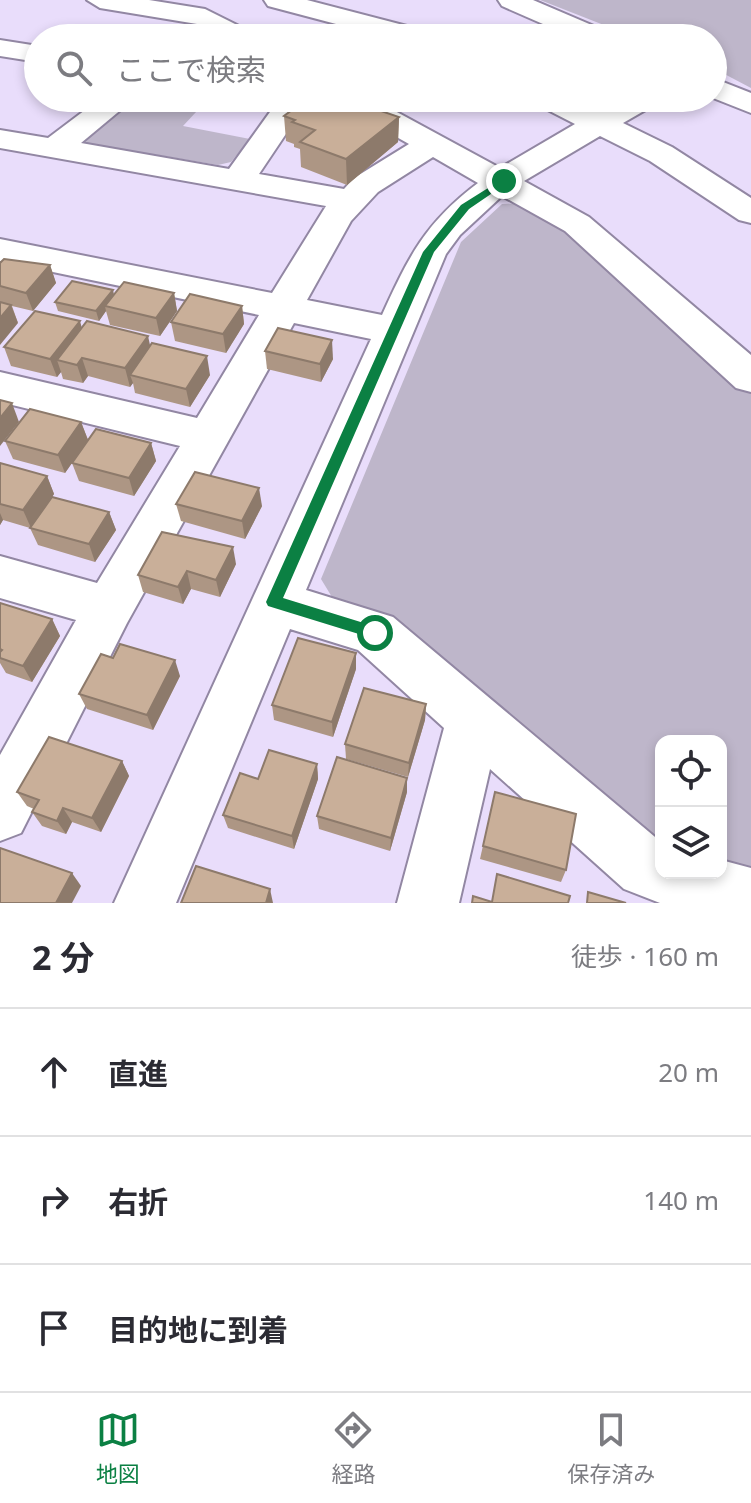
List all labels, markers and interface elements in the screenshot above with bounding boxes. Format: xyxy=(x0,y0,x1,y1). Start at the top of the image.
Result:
search box xyxy=(24,24,727,112)
icon: search xyxy=(52,46,96,90)
text: ここで検索 xyxy=(116,49,266,90)
route end xyxy=(486,163,522,199)
route start xyxy=(357,615,393,651)
map controls xyxy=(655,735,727,879)
button: locate xyxy=(655,735,727,807)
button: layers xyxy=(655,807,727,879)
text: 2 分 xyxy=(32,934,94,980)
text: 徒歩 · 160 m xyxy=(571,938,719,974)
icon: ahead xyxy=(32,1050,76,1094)
text: 直進 xyxy=(108,1053,168,1094)
text: 20 m xyxy=(658,1054,719,1090)
icon: right xyxy=(32,1178,76,1222)
text: 右折 xyxy=(108,1181,168,1222)
text: 140 m xyxy=(643,1182,719,1218)
icon: arrive xyxy=(32,1306,76,1350)
text: 目的地に到着 xyxy=(108,1309,288,1350)
tab: 地図 xyxy=(96,1408,140,1488)
tab: 経路 xyxy=(331,1408,375,1488)
tab: 保存済み xyxy=(567,1408,655,1488)

